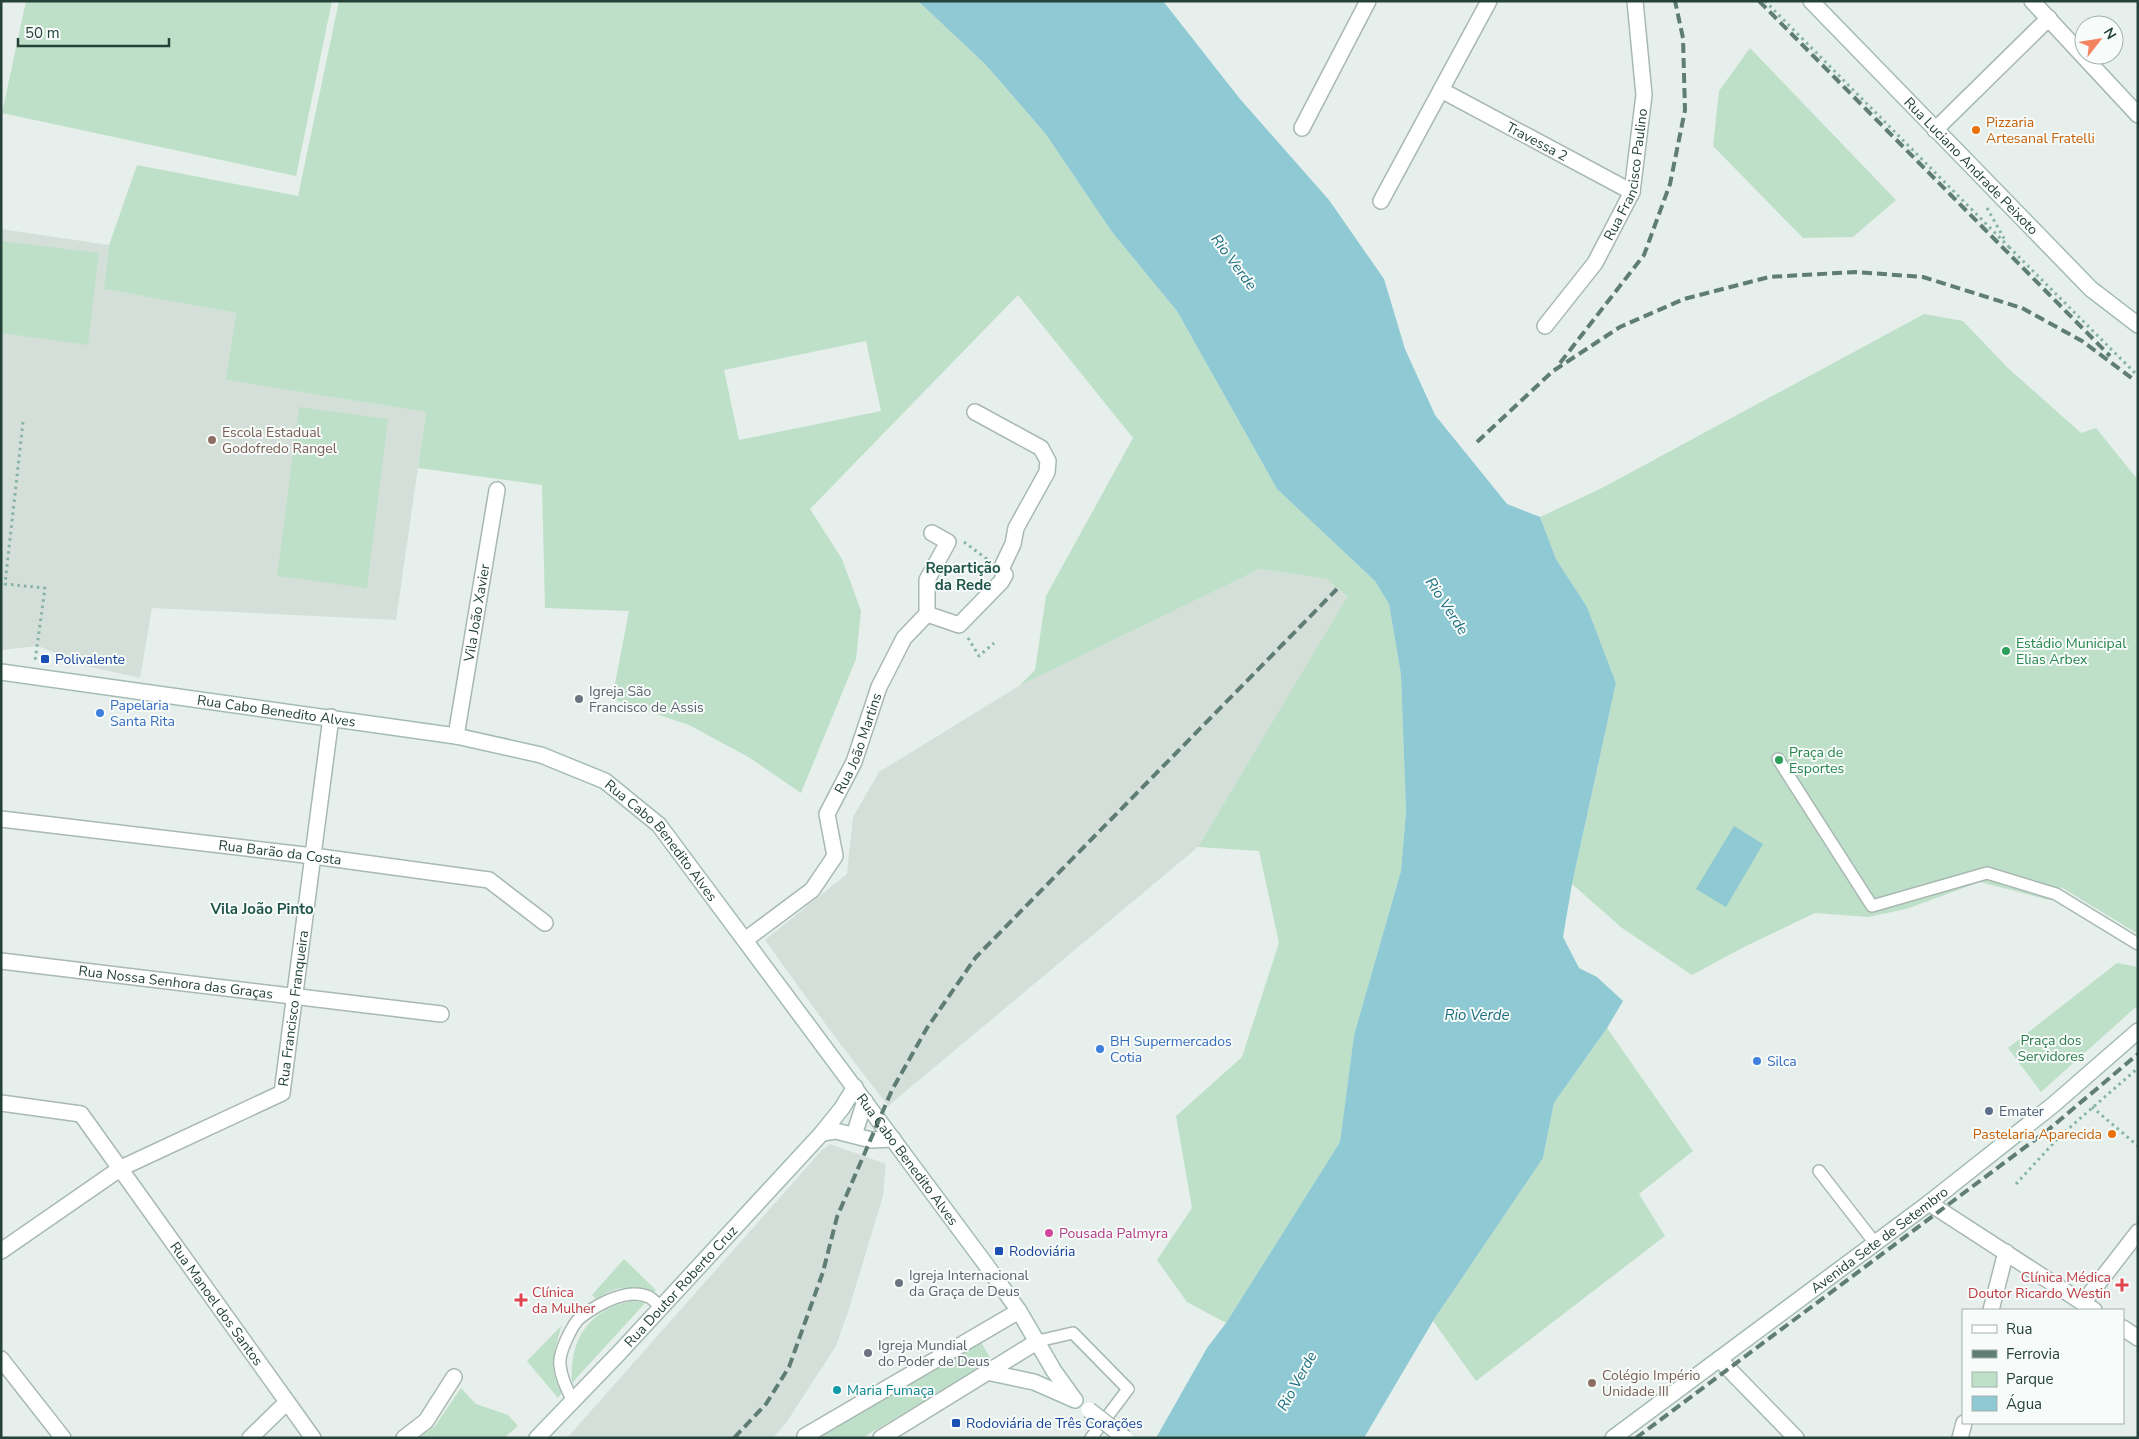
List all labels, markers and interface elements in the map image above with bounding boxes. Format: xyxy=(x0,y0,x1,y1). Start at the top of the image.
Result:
scale bar xyxy=(18,15,169,47)
north arrow xyxy=(2074,15,2124,65)
text: 50 m xyxy=(25,23,60,43)
text: N xyxy=(2099,24,2121,43)
street label: Rua Luciano Andrade Peixoto xyxy=(1900,93,2042,239)
street label: Rua Francisco Paulino xyxy=(1599,107,1652,244)
place label: Pizzaria Artesanal Fratelli xyxy=(1986,113,2095,148)
street label: Travessa 2 xyxy=(1503,118,1571,166)
marker: Pizzaria Artesanal Fratelli xyxy=(1970,124,1982,136)
water label: Rio Verde xyxy=(1206,230,1262,294)
place label: Escola Estadual Godofredo Rangel xyxy=(222,423,338,458)
marker: Escola Estadual Godofredo Rangel xyxy=(206,434,218,446)
district label: Repartição da Rede xyxy=(925,558,1001,595)
street label: Vila João Xavier xyxy=(459,563,495,664)
water label: Rio Verde xyxy=(1421,573,1473,639)
place label: Estádio Municipal Elias Arbex xyxy=(2016,634,2127,669)
marker: Estádio Municipal Elias Arbex xyxy=(2000,645,2012,657)
place label: Polivalente xyxy=(55,650,125,669)
marker: Polivalente xyxy=(39,653,51,665)
place label: Igreja São Francisco de Assis xyxy=(589,682,704,717)
street label: Rua João Martins xyxy=(830,690,887,797)
street label: Rua Cabo Benedito Alves xyxy=(196,691,357,732)
marker: Igreja São Francisco de Assis xyxy=(573,693,585,705)
place label: Papelaria Santa Rita xyxy=(110,696,175,731)
marker: Papelaria Santa Rita xyxy=(94,707,106,719)
place label: Praça de Esportes xyxy=(1789,743,1844,778)
marker: Praça de Esportes xyxy=(1773,754,1785,766)
street label: Rua Cabo Benedito Alves xyxy=(601,776,722,906)
street label: Rua Barão da Costa xyxy=(217,836,343,870)
district label: Vila João Pinto xyxy=(209,899,314,919)
street label: Rua Francisco Franqueira xyxy=(274,929,313,1088)
street label: Rua Nossa Senhora das Graças xyxy=(77,961,274,1004)
water label: Rio Verde xyxy=(1444,1005,1510,1025)
park label: Praça dos Servidores xyxy=(2018,1031,2085,1066)
place label: BH Supermercados Cotia xyxy=(1110,1032,1232,1067)
marker: BH Supermercados Cotia xyxy=(1094,1043,1106,1055)
place label: Silca xyxy=(1767,1052,1797,1071)
marker: Silca xyxy=(1751,1055,1763,1067)
street label: Rua Cabo Benedito Alves xyxy=(852,1090,963,1230)
place label: Emater xyxy=(1999,1102,2044,1121)
marker: Emater xyxy=(1983,1105,1995,1117)
place label: Pastelaria Aparecida xyxy=(1973,1125,2102,1144)
marker: Pastelaria Aparecida xyxy=(2106,1128,2118,1140)
street label: Avenida Sete de Setembro xyxy=(1807,1182,1952,1298)
street label: Rua Doutor Roberto Cruz xyxy=(620,1221,742,1351)
place label: Pousada Palmyra xyxy=(1059,1224,1168,1243)
marker: Pousada Palmyra xyxy=(1043,1227,1055,1239)
street label: Rua Manoel dos Santos xyxy=(165,1238,267,1370)
place label: Rodoviária xyxy=(1009,1242,1075,1261)
marker: Rodoviária xyxy=(993,1245,1005,1257)
place label: Igreja Internacional da Graça de Deus xyxy=(909,1266,1030,1301)
place label: Clínica Médica Doutor Ricardo Westin xyxy=(1968,1268,2111,1303)
marker: Igreja Internacional da Graça de Deus xyxy=(893,1277,905,1289)
marker: Clínica Médica Doutor Ricardo Westin xyxy=(2115,1278,2129,1292)
place label: Clínica da Mulher xyxy=(532,1283,596,1318)
marker: Clínica da Mulher xyxy=(514,1293,528,1307)
legend xyxy=(1962,1309,2124,1424)
text: Rua xyxy=(2006,1319,2032,1339)
place label: Igreja Mundial do Poder de Deus xyxy=(878,1336,990,1371)
text: Ferrovia xyxy=(2006,1344,2060,1364)
marker: Igreja Mundial do Poder de Deus xyxy=(862,1347,874,1359)
water label: Rio Verde xyxy=(1272,1348,1322,1414)
place label: Colégio Império Unidade III xyxy=(1602,1366,1701,1401)
text: Parque xyxy=(2006,1369,2054,1389)
marker: Colégio Império Unidade III xyxy=(1586,1377,1598,1389)
place label: Maria Fumaça xyxy=(847,1381,934,1400)
marker: Maria Fumaça xyxy=(831,1384,843,1396)
text: Água xyxy=(2006,1394,2042,1414)
place label: Rodoviária de Três Corações xyxy=(966,1414,1143,1433)
marker: Rodoviária de Três Corações xyxy=(950,1417,962,1429)

